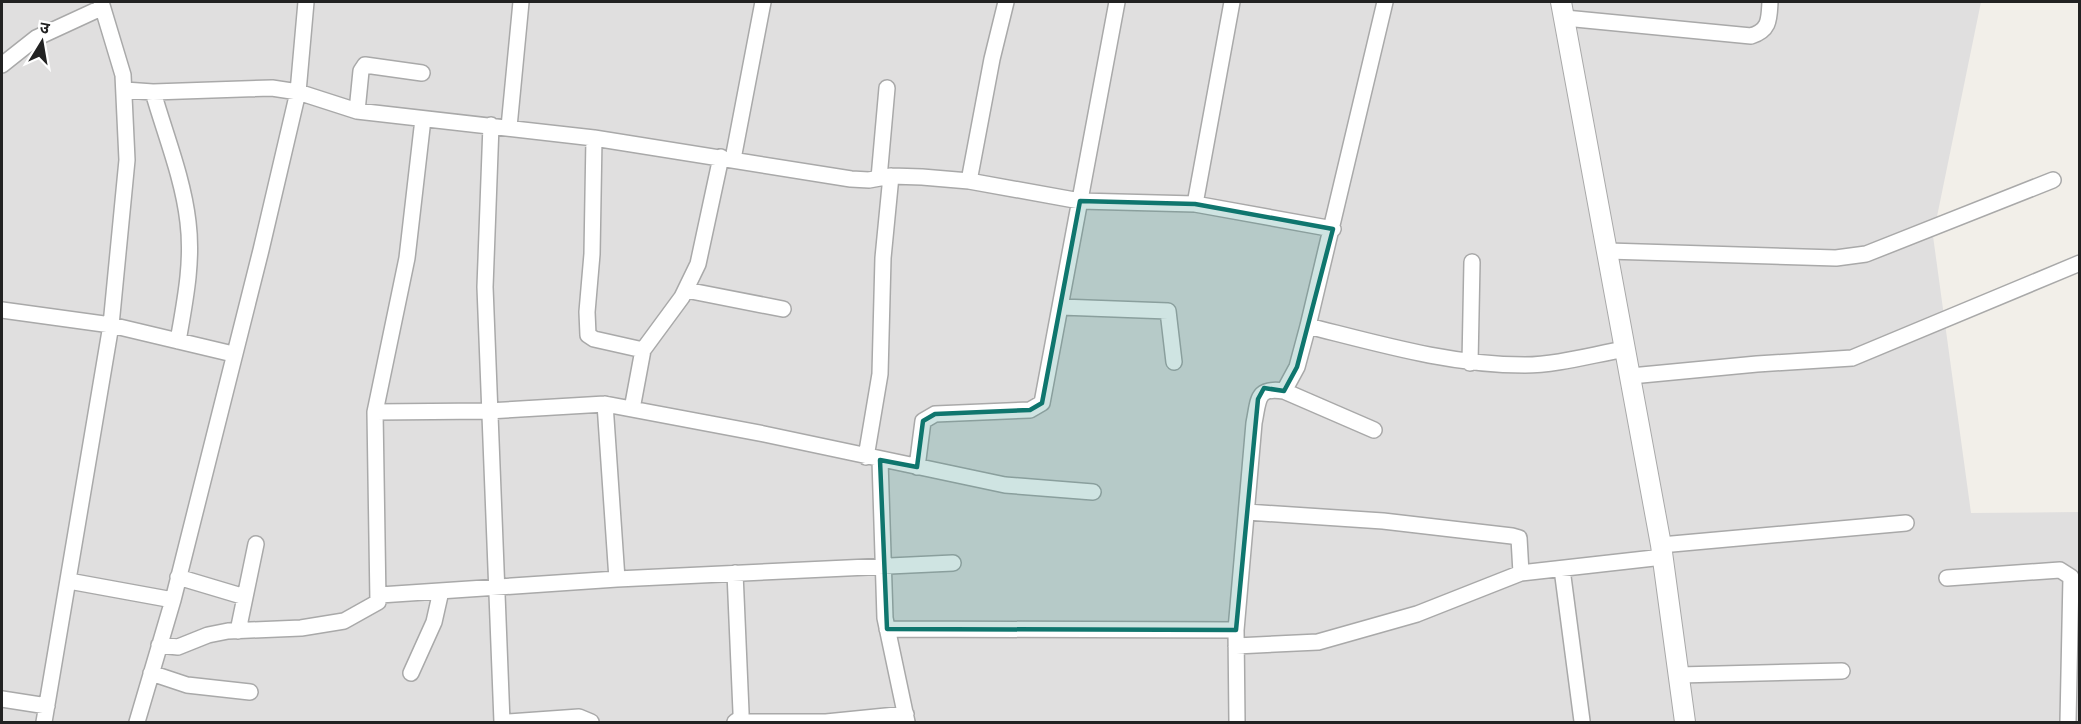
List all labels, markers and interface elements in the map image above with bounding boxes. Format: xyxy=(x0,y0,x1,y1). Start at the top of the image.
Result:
north arrow xyxy=(12,12,72,72)
text: उ xyxy=(38,18,52,38)

